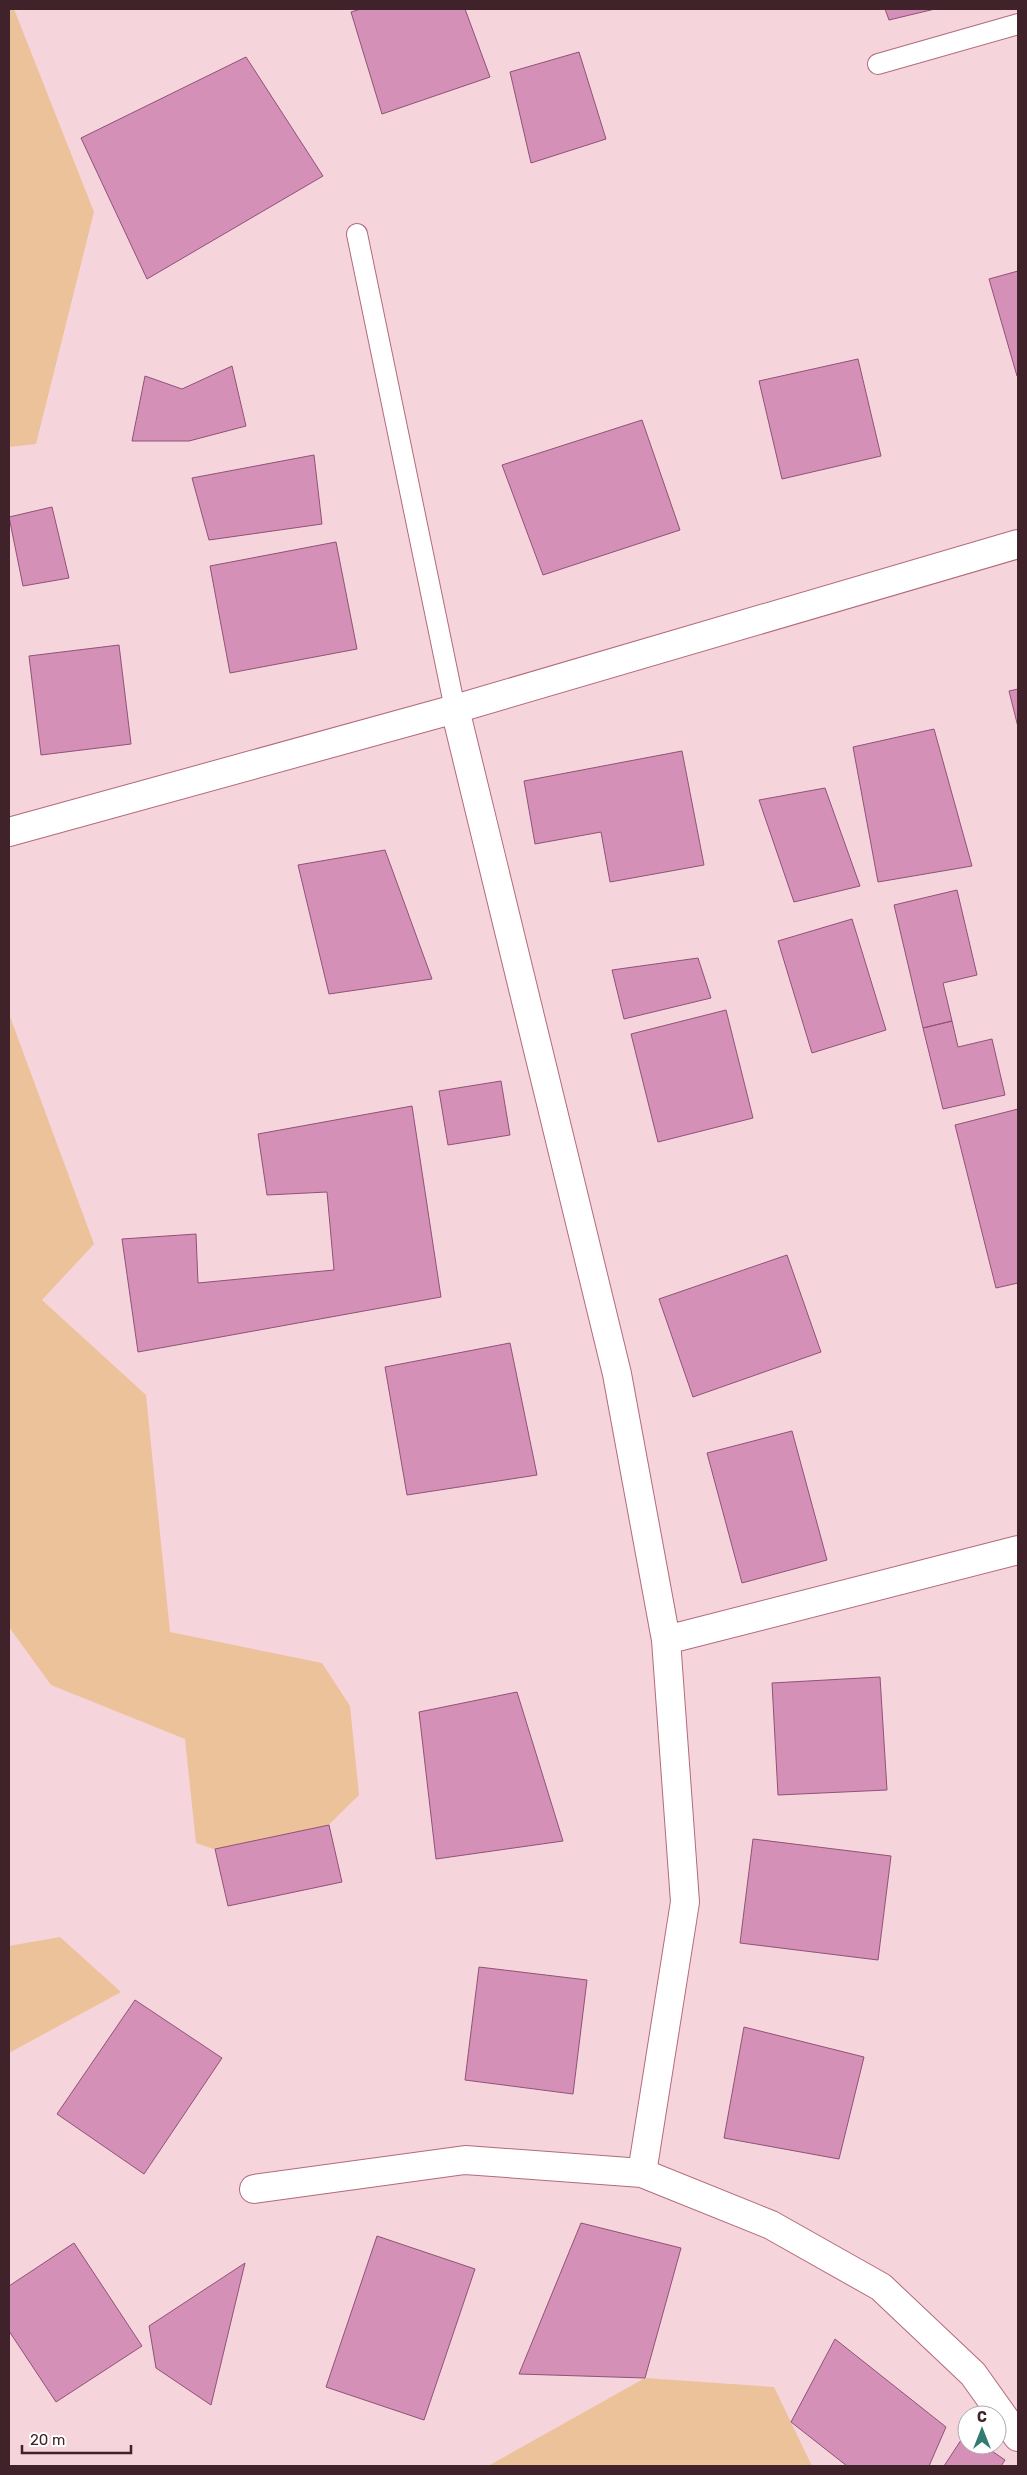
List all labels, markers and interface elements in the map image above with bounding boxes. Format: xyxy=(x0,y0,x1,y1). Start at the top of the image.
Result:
north arrow xyxy=(957,2405,1007,2455)
text: С xyxy=(977,2409,987,2426)
scale bar xyxy=(22,2422,131,2454)
text: 20 m xyxy=(30,2431,65,2449)

